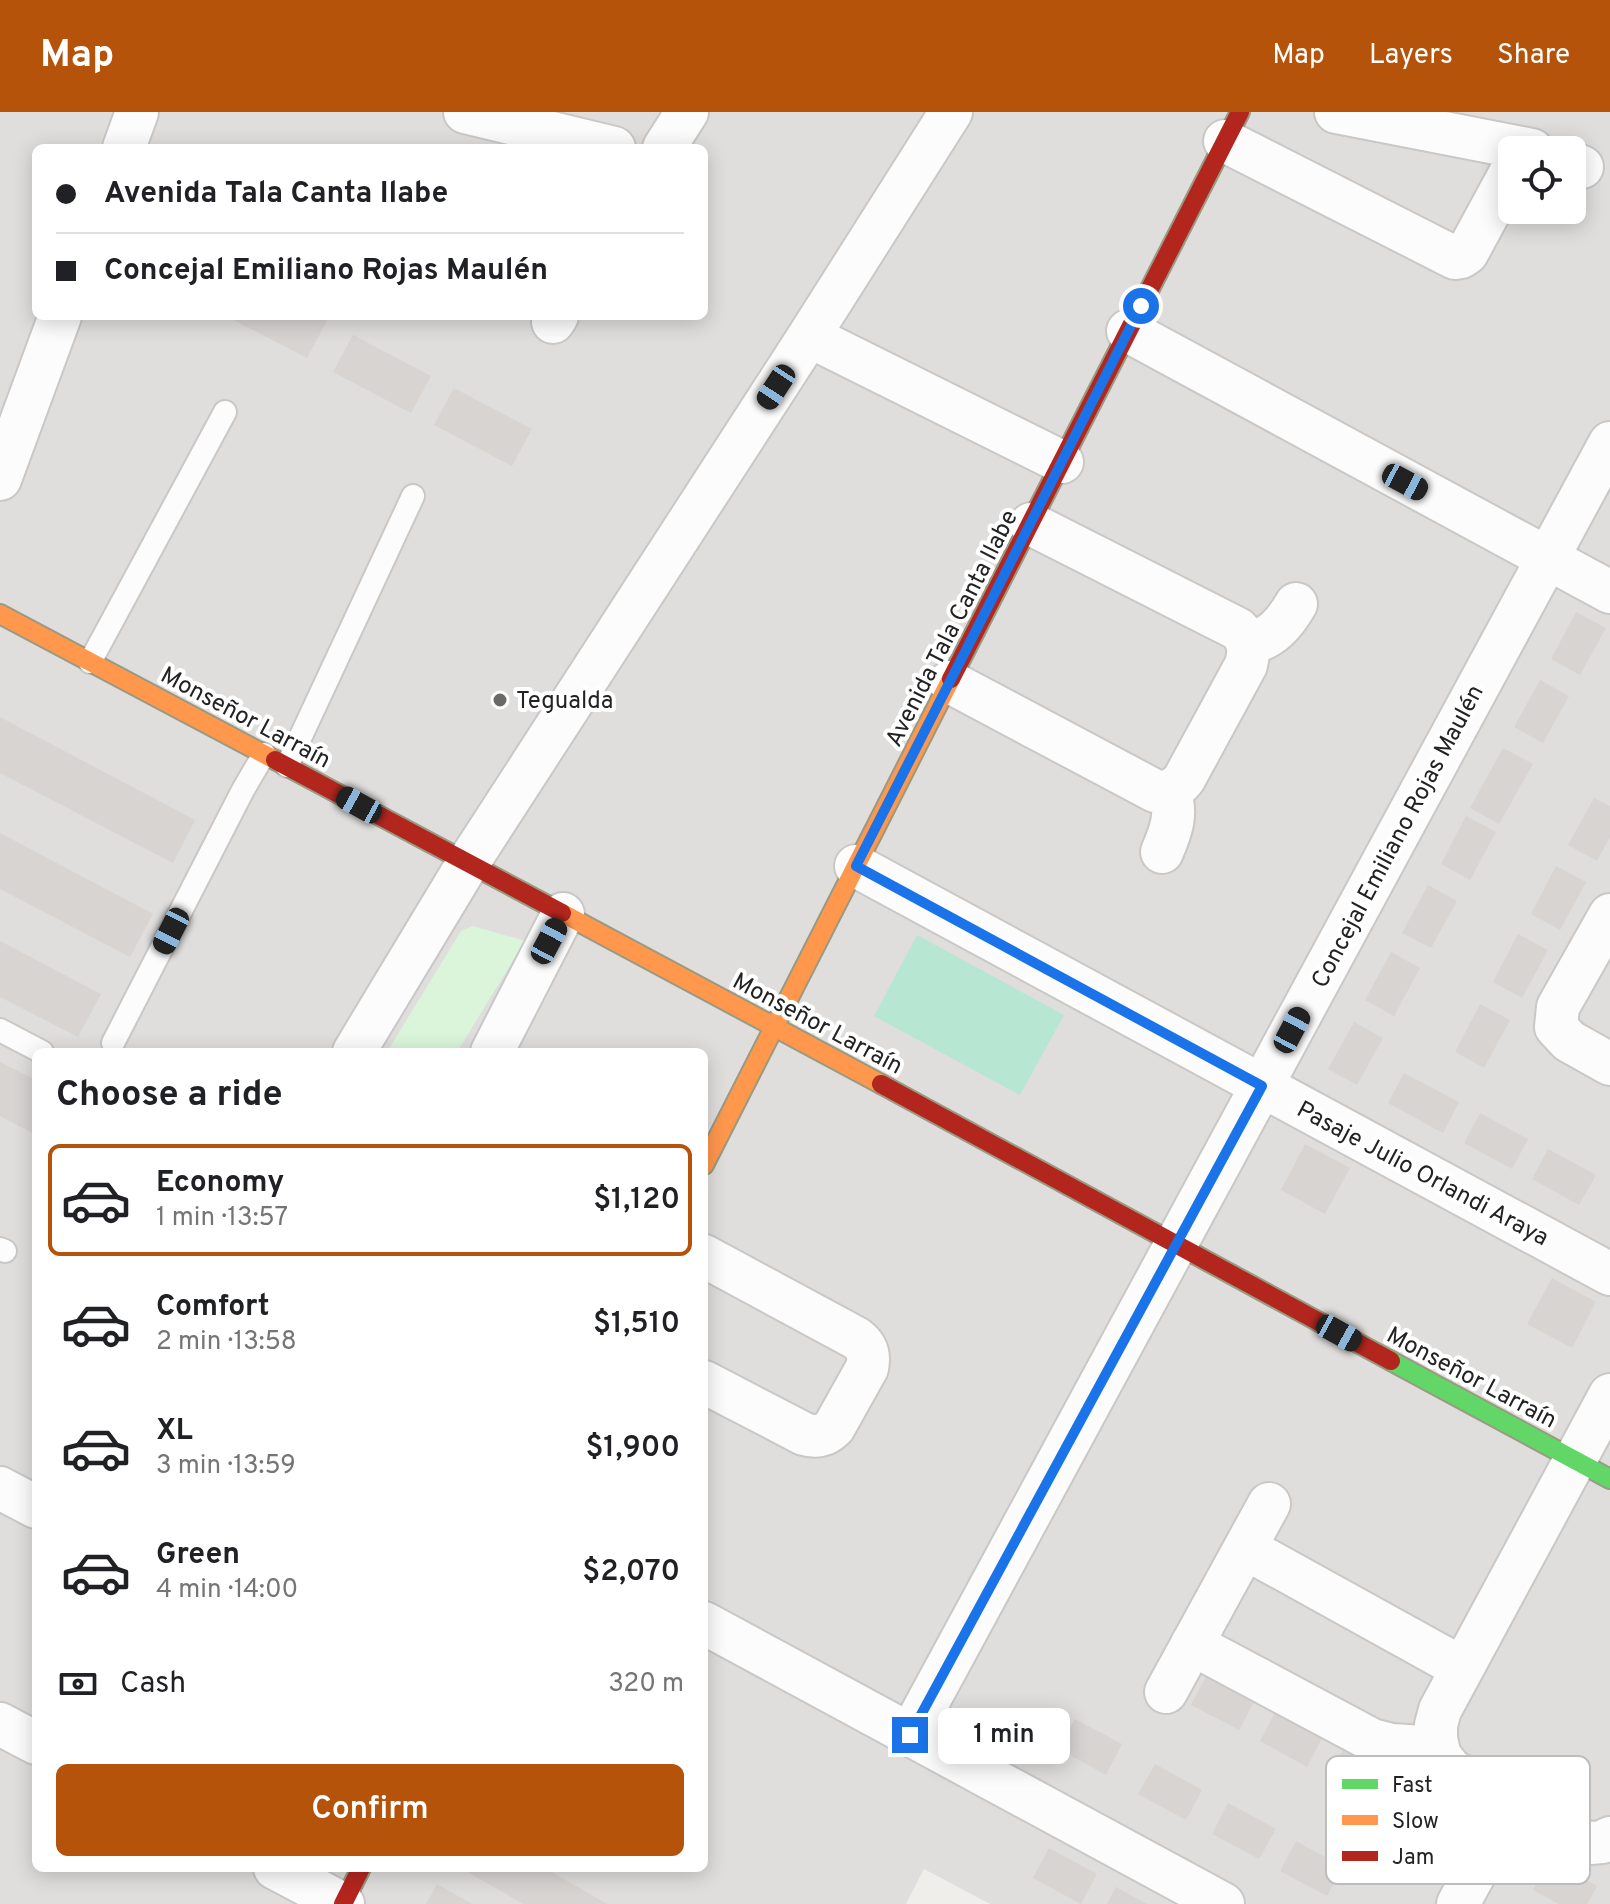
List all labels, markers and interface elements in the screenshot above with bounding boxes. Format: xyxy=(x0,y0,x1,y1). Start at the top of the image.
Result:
text: Map xyxy=(40,32,114,81)
text: Map xyxy=(1272,38,1325,74)
text: Layers xyxy=(1369,38,1453,74)
text: Share xyxy=(1497,38,1570,74)
map controls xyxy=(1498,136,1586,224)
button: locate xyxy=(1498,136,1586,224)
text: Avenida Tala Canta Ilabe xyxy=(104,176,448,213)
text: Concejal Emiliano Rojas Maulén xyxy=(104,253,548,290)
route start xyxy=(1123,288,1159,324)
car xyxy=(753,360,799,414)
car xyxy=(1378,460,1432,504)
street label: Avenida Tala Canta Ilabe xyxy=(880,506,1026,752)
street label: Monseñor Larraín xyxy=(155,661,335,776)
street label: Concejal Emiliano Rojas Maulén xyxy=(1306,680,1492,994)
place label: Tegualda xyxy=(516,687,613,717)
marker: Tegualda xyxy=(491,691,509,709)
car xyxy=(332,783,386,827)
car xyxy=(149,904,193,958)
car xyxy=(527,914,571,968)
street label: Monseñor Larraín xyxy=(727,967,907,1082)
car xyxy=(1270,1003,1314,1057)
text: Choose a ride xyxy=(56,1073,282,1119)
street label: Pasaje Julio Orlandi Araya xyxy=(1291,1096,1553,1254)
icon: car xyxy=(60,1164,132,1236)
text: Economy xyxy=(156,1165,284,1202)
text: $1,120 xyxy=(593,1182,680,1219)
text: 1 min · 13:57 xyxy=(156,1202,288,1235)
icon: car xyxy=(60,1288,132,1360)
text: Comfort xyxy=(156,1289,269,1326)
text: $1,510 xyxy=(593,1306,680,1343)
car xyxy=(1312,1311,1366,1355)
street label: Monseñor Larraín xyxy=(1381,1321,1561,1436)
text: 2 min · 13:58 xyxy=(156,1326,297,1359)
icon: car xyxy=(60,1412,132,1484)
text: XL xyxy=(156,1413,193,1450)
text: $1,900 xyxy=(585,1430,680,1467)
text: 3 min · 13:59 xyxy=(156,1450,296,1483)
icon: car xyxy=(60,1536,132,1608)
text: Green xyxy=(156,1537,240,1574)
text: $2,070 xyxy=(582,1554,680,1591)
text: 4 min · 14:00 xyxy=(156,1574,298,1607)
icon: cash xyxy=(56,1662,100,1706)
text: Cash xyxy=(120,1666,186,1703)
text: 320 m xyxy=(608,1668,684,1701)
callout: 1 min xyxy=(938,1707,1070,1763)
route end xyxy=(892,1717,928,1753)
text: 1 min xyxy=(973,1719,1035,1752)
legend xyxy=(1326,1756,1590,1884)
button: Confirm xyxy=(56,1764,684,1856)
text: Fast xyxy=(1392,1773,1433,1800)
text: Slow xyxy=(1392,1809,1439,1836)
text: Jam xyxy=(1392,1845,1435,1872)

